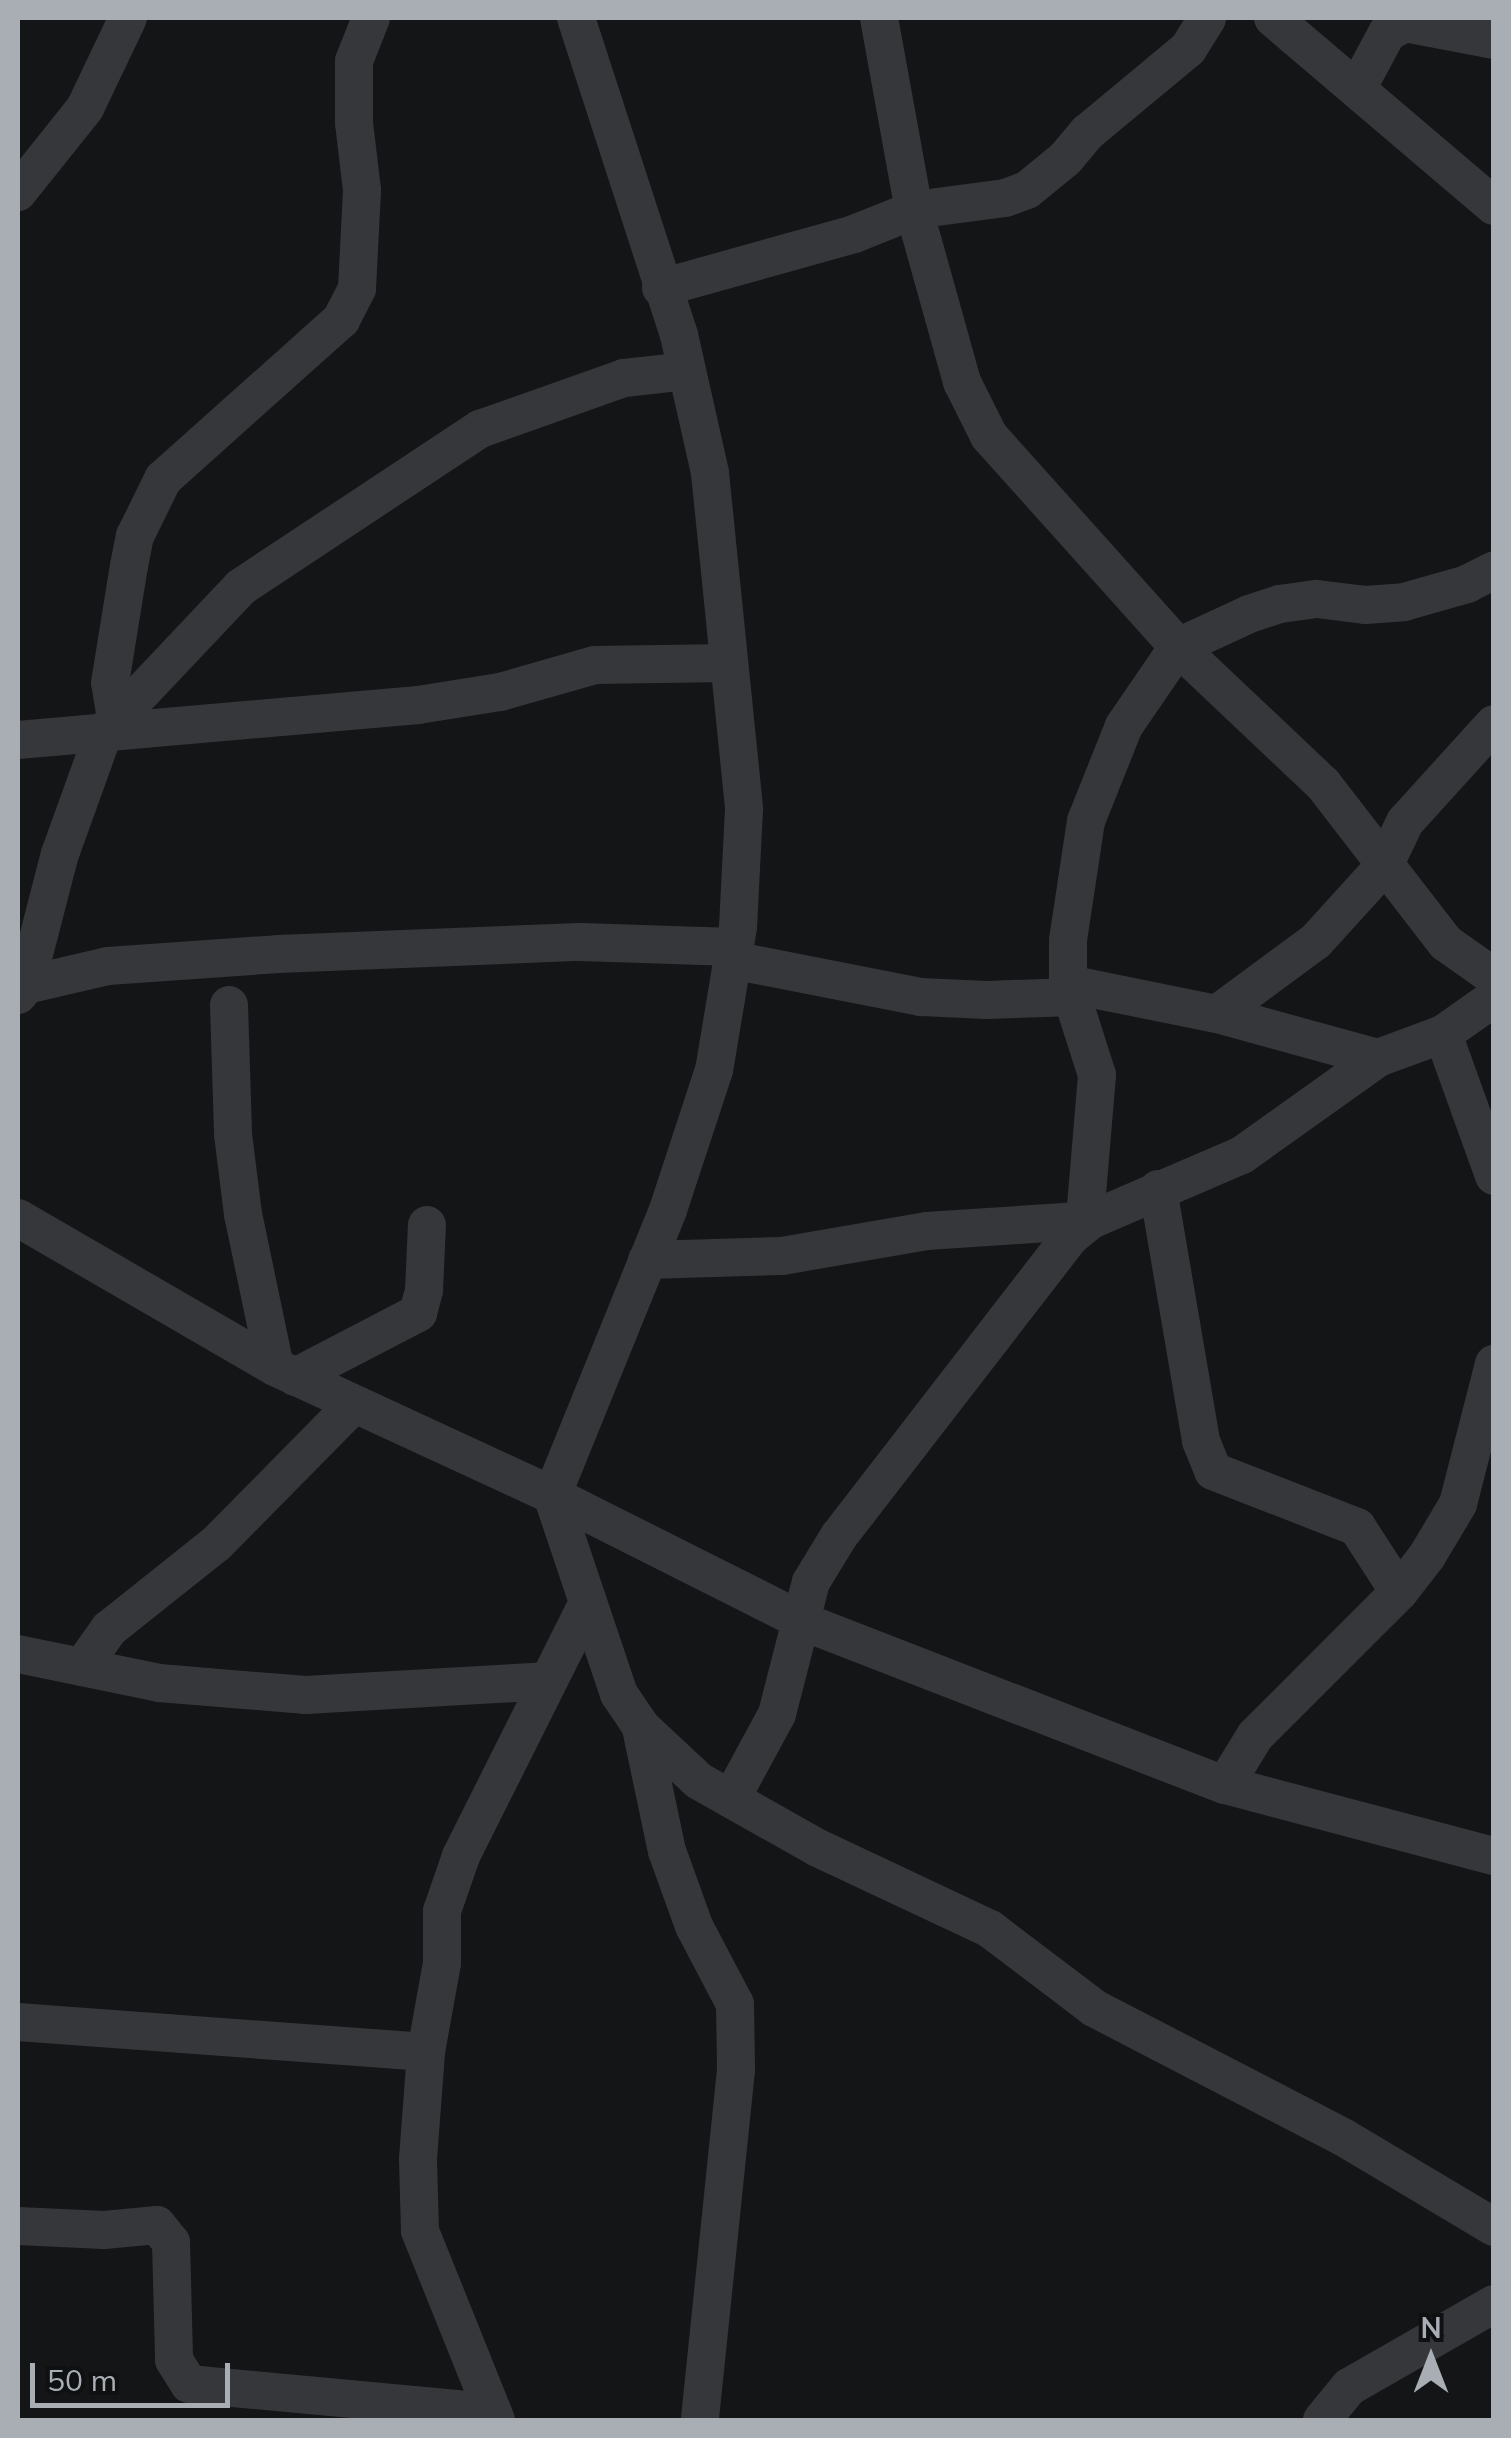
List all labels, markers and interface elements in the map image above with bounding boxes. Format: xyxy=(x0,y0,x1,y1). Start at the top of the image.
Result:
north arrow xyxy=(1381,2308,1481,2408)
text: N xyxy=(1420,2310,1442,2345)
scale bar xyxy=(35,2343,235,2405)
text: 50 m xyxy=(47,2361,117,2399)

